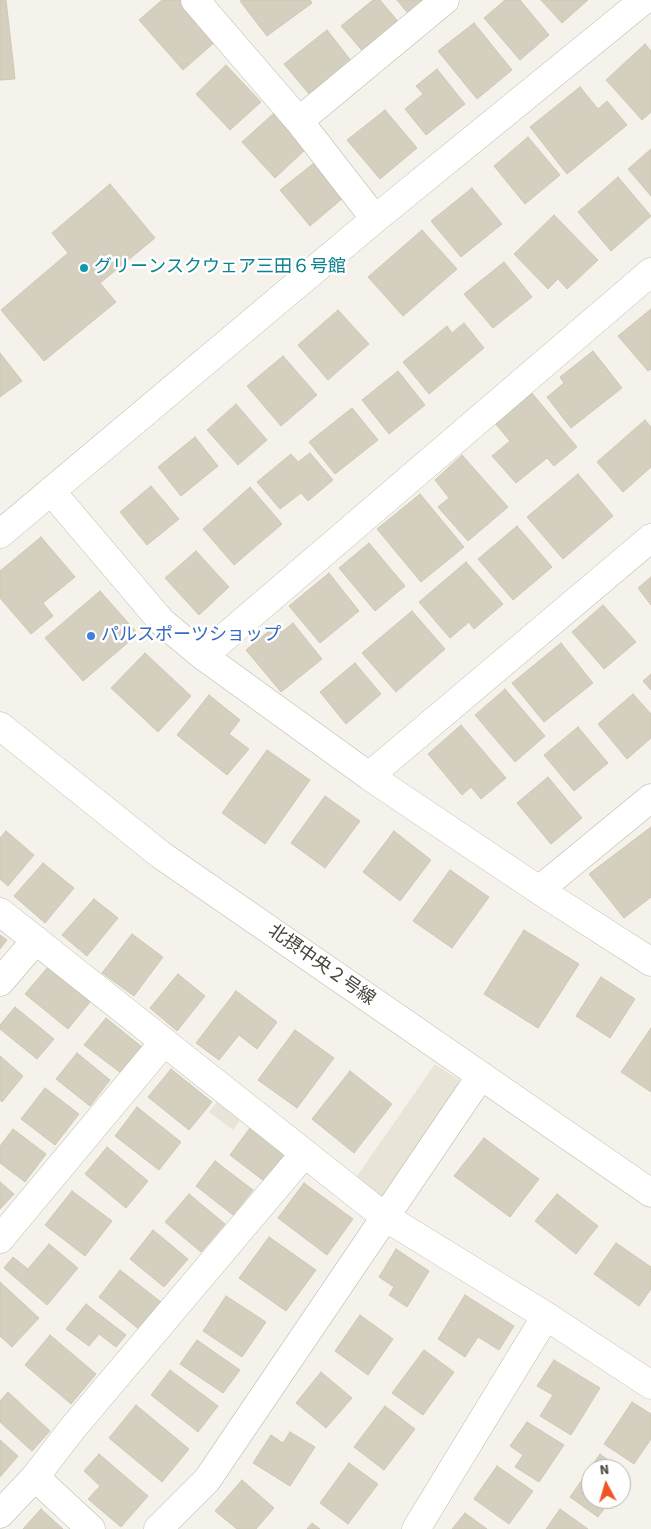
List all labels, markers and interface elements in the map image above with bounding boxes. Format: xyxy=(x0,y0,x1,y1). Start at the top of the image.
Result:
place label: グリーンスクウェア三田６号館 xyxy=(94,257,346,279)
marker: グリーンスクウェア三田６号館 xyxy=(78,262,90,274)
place label: パルスポーツショップ xyxy=(101,625,281,647)
marker: パルスポーツショップ xyxy=(85,630,97,642)
street label: 北摂中央２号線 xyxy=(263,921,379,1011)
north arrow xyxy=(581,1459,631,1509)
text: N xyxy=(599,1460,610,1481)

